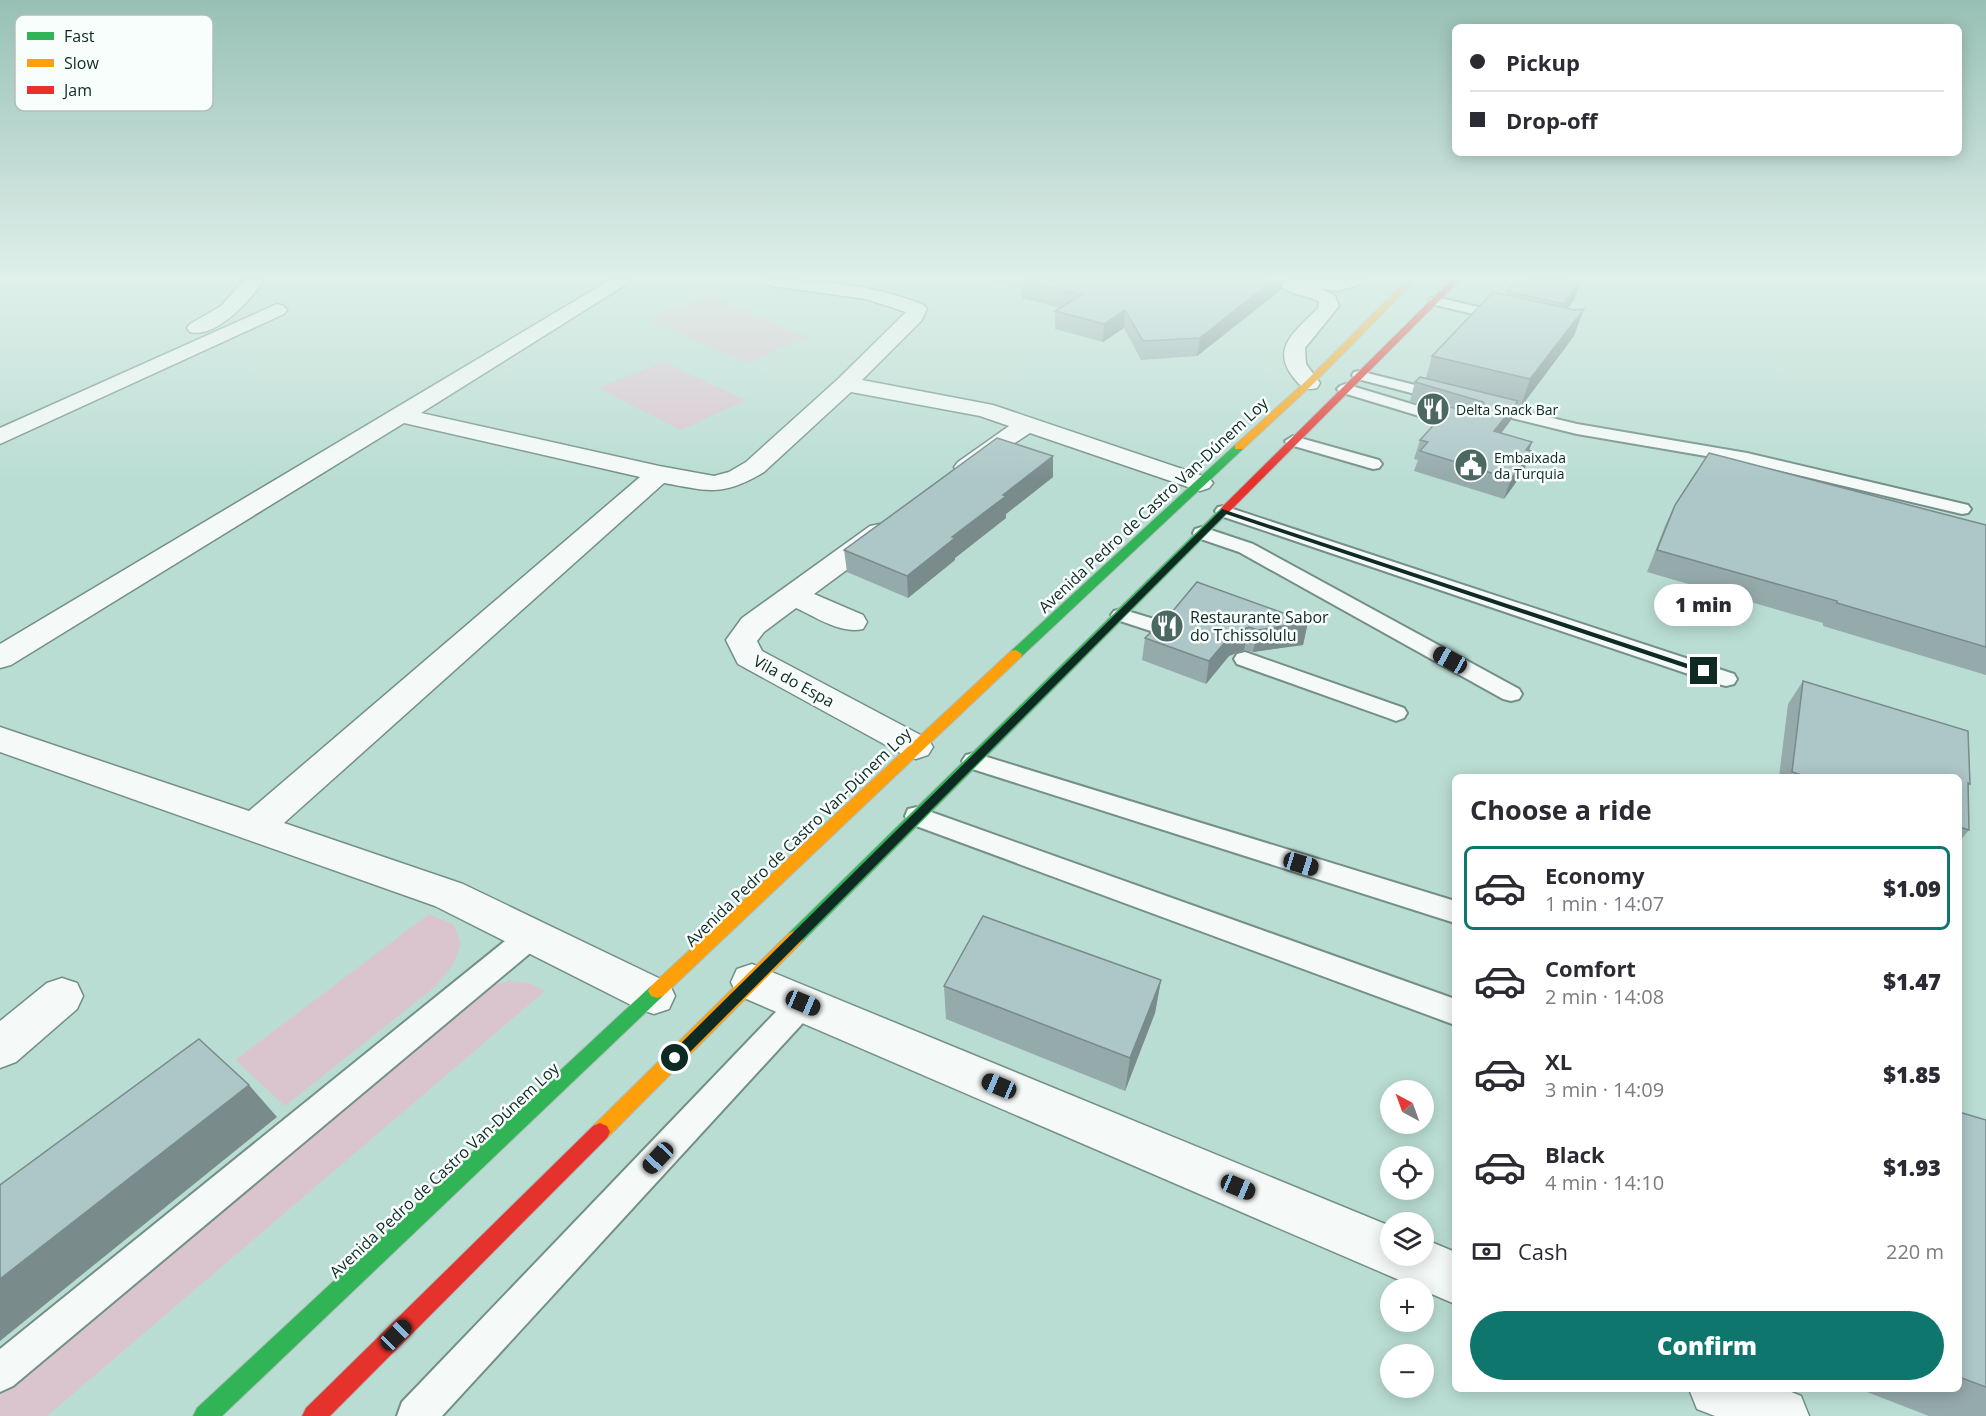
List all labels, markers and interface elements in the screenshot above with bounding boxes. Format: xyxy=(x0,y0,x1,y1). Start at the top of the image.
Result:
legend xyxy=(15,15,213,111)
text: Fast xyxy=(64,25,95,47)
text: Pickup xyxy=(1506,47,1580,77)
text: Slow xyxy=(64,52,99,74)
text: Jam xyxy=(62,79,92,101)
text: Drop-off xyxy=(1506,105,1598,135)
restaurant icon: Delta Snack Bar xyxy=(1415,391,1451,427)
street label: Avenida Pedro de Castro Van-Dúnem Loy xyxy=(1033,392,1273,618)
place label: Delta Snack Bar xyxy=(1456,400,1559,419)
public building icon: Embaixada da Turquia xyxy=(1453,447,1489,483)
place label: Embaixada da Turquia xyxy=(1494,448,1566,483)
callout: 1 min xyxy=(1654,584,1754,626)
text: 1 min xyxy=(1675,591,1732,618)
place label: Restaurante Sabor do Tchissolulu xyxy=(1190,606,1329,646)
restaurant icon: Restaurante Sabor do Tchissolulu xyxy=(1149,608,1185,644)
car xyxy=(1430,643,1470,677)
street label: Vila do Espa xyxy=(750,650,838,712)
route end xyxy=(1690,657,1717,684)
street label: Avenida Pedro de Castro Van-Dúnem Loy xyxy=(680,722,917,951)
text: Choose a ride xyxy=(1470,791,1652,828)
car xyxy=(1281,850,1321,878)
text: Economy xyxy=(1545,860,1644,890)
icon: car xyxy=(1473,861,1527,915)
text: $1.09 xyxy=(1883,873,1941,903)
text: 1 min · 14:07 xyxy=(1545,890,1664,917)
text: Comfort xyxy=(1545,953,1636,983)
icon: car xyxy=(1473,954,1527,1008)
text: $1.47 xyxy=(1883,966,1941,996)
text: 2 min · 14:08 xyxy=(1545,983,1664,1010)
car xyxy=(783,988,823,1018)
route start xyxy=(661,1044,688,1071)
text: XL xyxy=(1545,1046,1572,1076)
icon: car xyxy=(1473,1047,1527,1101)
street label: Avenida Pedro de Castro Van-Dúnem Loy xyxy=(324,1057,564,1283)
text: $1.85 xyxy=(1883,1059,1941,1089)
car xyxy=(979,1071,1019,1101)
text: 3 min · 14:09 xyxy=(1545,1076,1664,1103)
north arrow xyxy=(1380,1080,1434,1134)
map controls xyxy=(1380,1080,1434,1398)
car xyxy=(639,1139,677,1177)
text: Black xyxy=(1545,1139,1605,1169)
icon: car xyxy=(1473,1140,1527,1194)
button: locate xyxy=(1380,1146,1434,1200)
text: $1.93 xyxy=(1883,1152,1941,1182)
text: 4 min · 14:10 xyxy=(1545,1169,1664,1196)
car xyxy=(1218,1172,1258,1202)
button: layers xyxy=(1380,1212,1434,1266)
icon: cash xyxy=(1470,1235,1503,1268)
text: Cash xyxy=(1518,1236,1568,1266)
text: 220 m xyxy=(1886,1238,1944,1265)
button: + xyxy=(1380,1278,1434,1332)
button: Confirm xyxy=(1470,1311,1944,1380)
car xyxy=(377,1316,415,1354)
button: − xyxy=(1380,1344,1434,1398)

